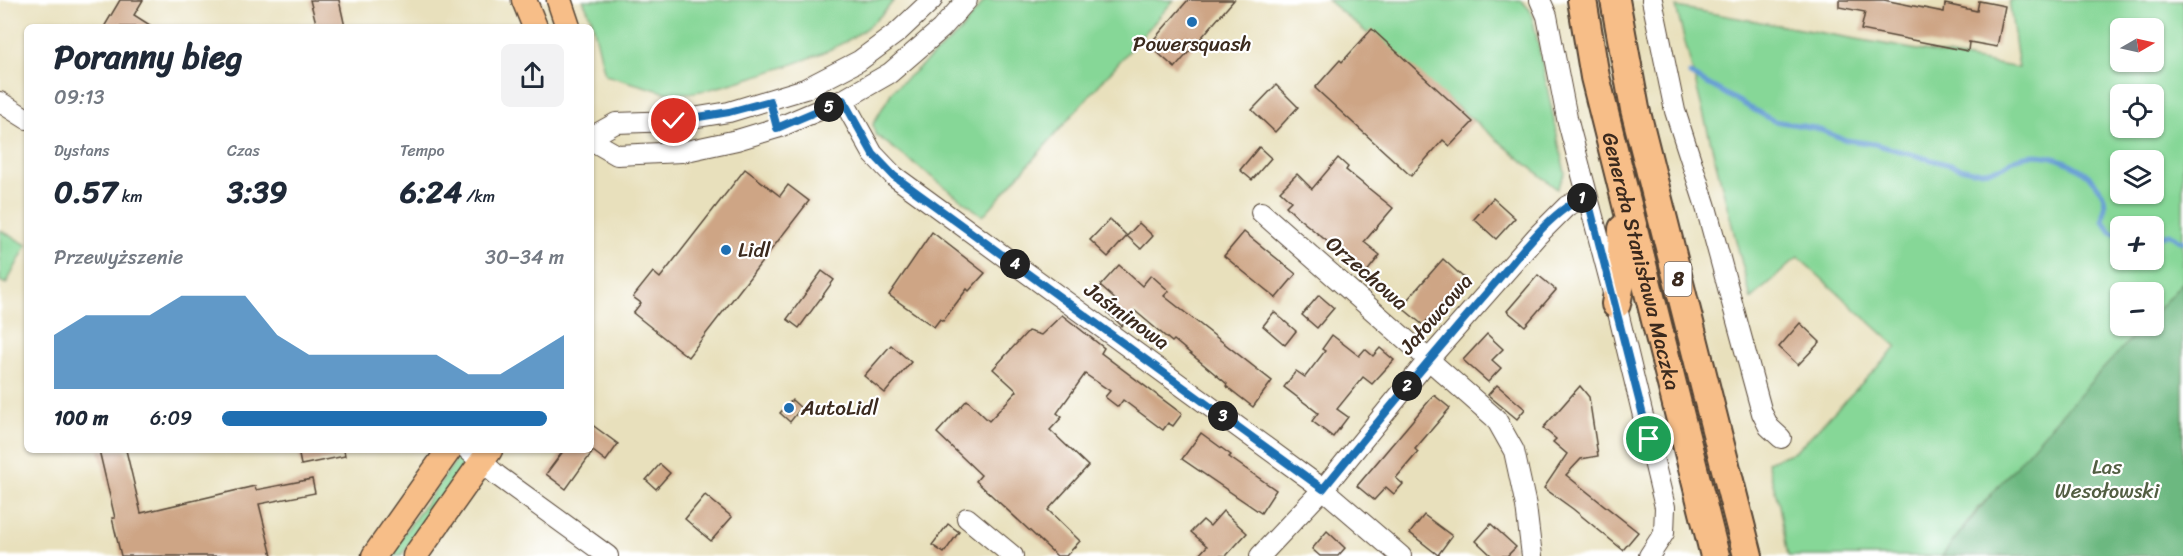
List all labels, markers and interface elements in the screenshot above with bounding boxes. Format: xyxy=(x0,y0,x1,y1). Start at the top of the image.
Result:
marker: Powersquash xyxy=(1185,15,1199,29)
north arrow xyxy=(2110,18,2164,72)
map controls xyxy=(2110,18,2164,336)
place label: Powersquash xyxy=(1133,25,1251,63)
text: Poranny bieg xyxy=(54,28,243,86)
button: share xyxy=(501,44,564,107)
text: 09:13 xyxy=(54,80,105,115)
button: locate xyxy=(2110,84,2164,138)
pin: 5 xyxy=(814,92,844,122)
text: 5 xyxy=(824,92,834,121)
pin xyxy=(648,95,699,146)
icon: check xyxy=(657,104,690,137)
street label: Generała Stanisława Maczka xyxy=(1591,128,1692,395)
text: Dystans xyxy=(54,136,110,165)
text: Czas xyxy=(227,136,260,165)
text: Tempo xyxy=(400,136,445,165)
button: layers xyxy=(2110,150,2164,204)
text: 0.57 xyxy=(54,165,117,219)
text: 3:39 xyxy=(227,165,287,219)
text: 6:24 xyxy=(400,165,462,219)
text: km xyxy=(117,182,142,211)
text: /km xyxy=(462,182,495,211)
pin: 1 xyxy=(1567,183,1597,213)
text: 1 xyxy=(1579,183,1585,212)
button: + xyxy=(2110,216,2164,270)
street label: Orzechowa xyxy=(1317,226,1418,321)
place label: Lidl xyxy=(738,231,772,269)
text: Przewyższenie xyxy=(54,240,183,275)
text: 30–34 m xyxy=(485,240,564,275)
marker: Lidl xyxy=(719,243,733,257)
pin: 4 xyxy=(1000,249,1030,279)
text: 4 xyxy=(1010,249,1020,278)
road number: 8 xyxy=(1664,262,1692,296)
street label: Jałowcowa xyxy=(1389,264,1483,364)
street label: Jaśminowa xyxy=(1075,271,1178,361)
button: − xyxy=(2110,282,2164,336)
pin: 2 xyxy=(1392,371,1422,401)
text: 2 xyxy=(1402,371,1412,400)
place label: AutoLidl xyxy=(800,389,879,427)
text: 100 m xyxy=(54,401,108,436)
text: 6:09 xyxy=(150,401,192,436)
marker: AutoLidl xyxy=(782,401,796,415)
pin: 3 xyxy=(1208,401,1238,431)
text: 3 xyxy=(1219,401,1227,430)
pin xyxy=(1623,413,1674,464)
icon: arrive xyxy=(1632,422,1665,455)
park label: Las Wesołowski xyxy=(2055,448,2161,510)

